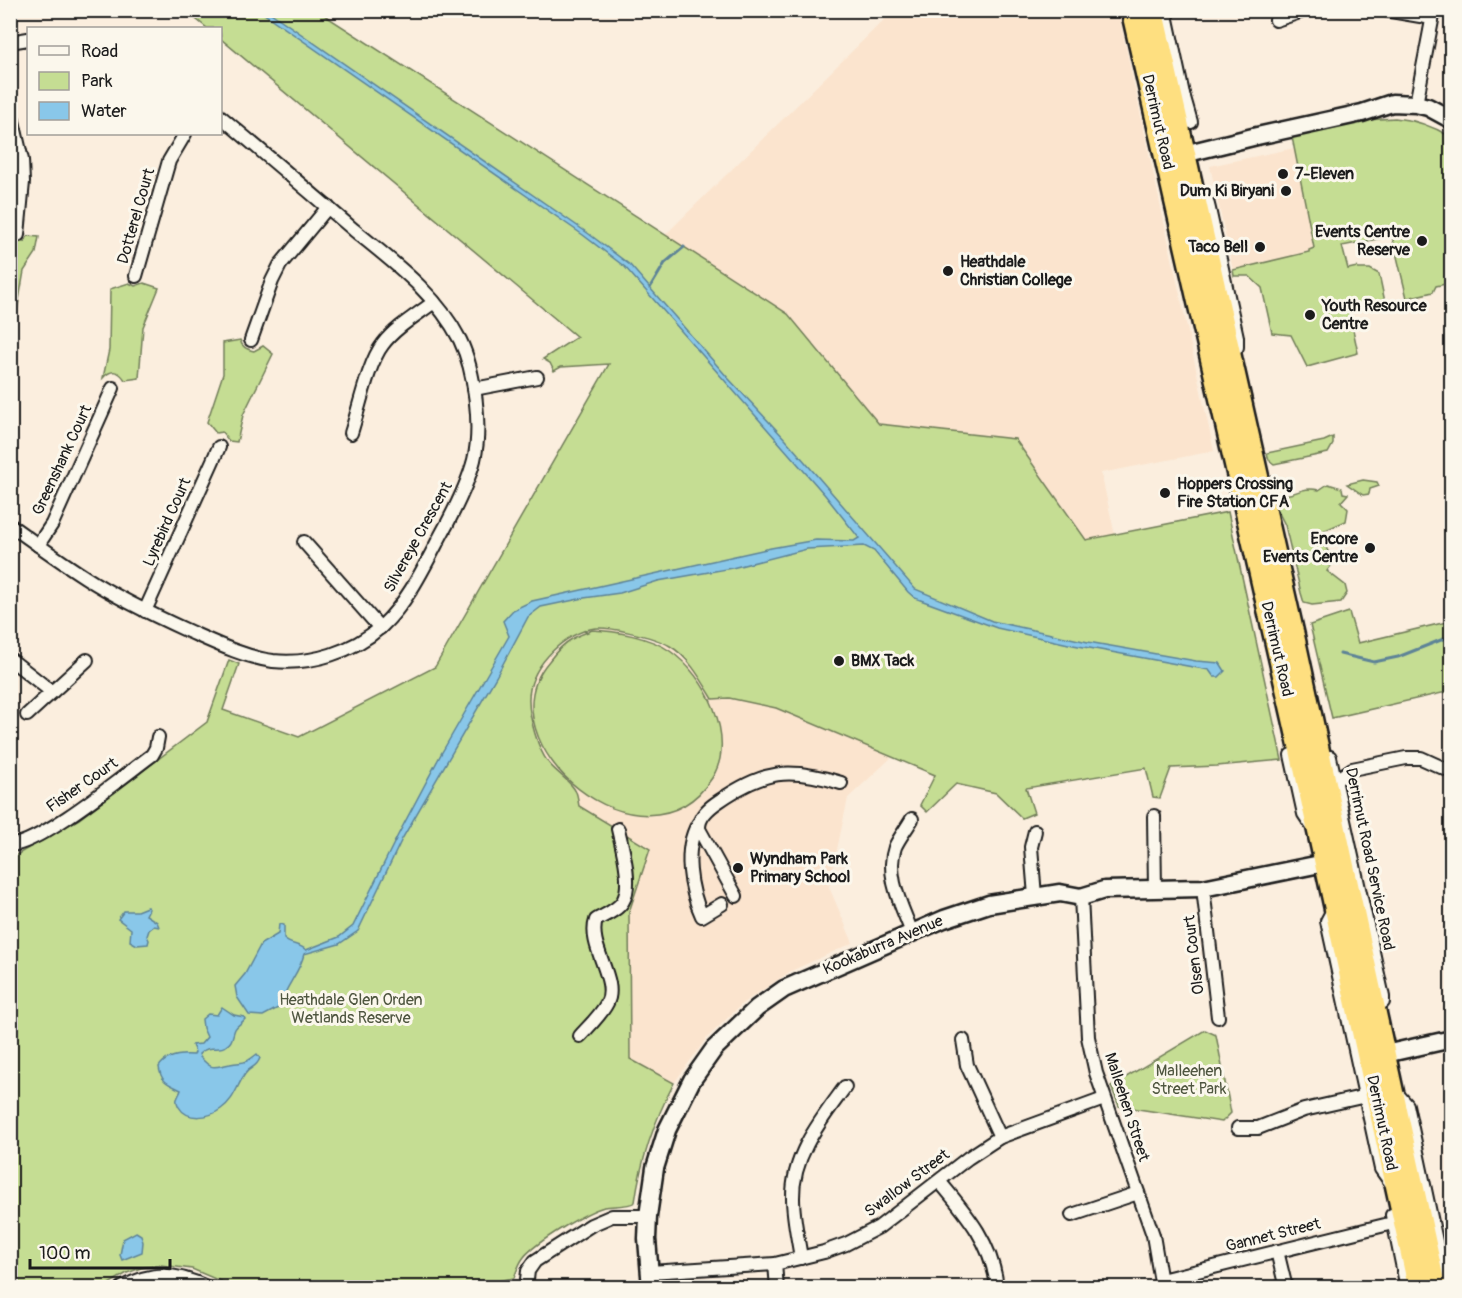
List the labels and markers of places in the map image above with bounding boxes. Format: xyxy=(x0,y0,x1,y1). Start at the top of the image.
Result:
place label: 7-Eleven xyxy=(1295,164,1354,184)
marker: 7-Eleven xyxy=(1276,167,1290,181)
place label: Dum Ki Biryani xyxy=(1180,181,1274,201)
marker: Dum Ki Biryani xyxy=(1279,184,1293,198)
place label: Events Centre Reserve xyxy=(1315,222,1411,260)
marker: Events Centre Reserve xyxy=(1415,234,1429,248)
place label: Taco Bell xyxy=(1187,237,1248,257)
marker: Taco Bell xyxy=(1253,240,1267,254)
place label: Heathdale Christian College xyxy=(960,252,1073,290)
marker: Heathdale Christian College xyxy=(941,264,955,278)
place label: Youth Resource Centre xyxy=(1321,296,1428,334)
marker: Youth Resource Centre xyxy=(1303,308,1317,322)
place label: Hoppers Crossing Fire Station CFA xyxy=(1177,474,1293,512)
marker: Hoppers Crossing Fire Station CFA xyxy=(1158,486,1172,500)
place label: Encore Events Centre xyxy=(1263,529,1359,567)
marker: Encore Events Centre xyxy=(1363,541,1377,555)
place label: BMX Tack xyxy=(851,651,915,671)
marker: BMX Tack xyxy=(832,654,846,668)
place label: Wyndham Park Primary School xyxy=(750,849,850,887)
marker: Wyndham Park Primary School xyxy=(731,861,745,875)

